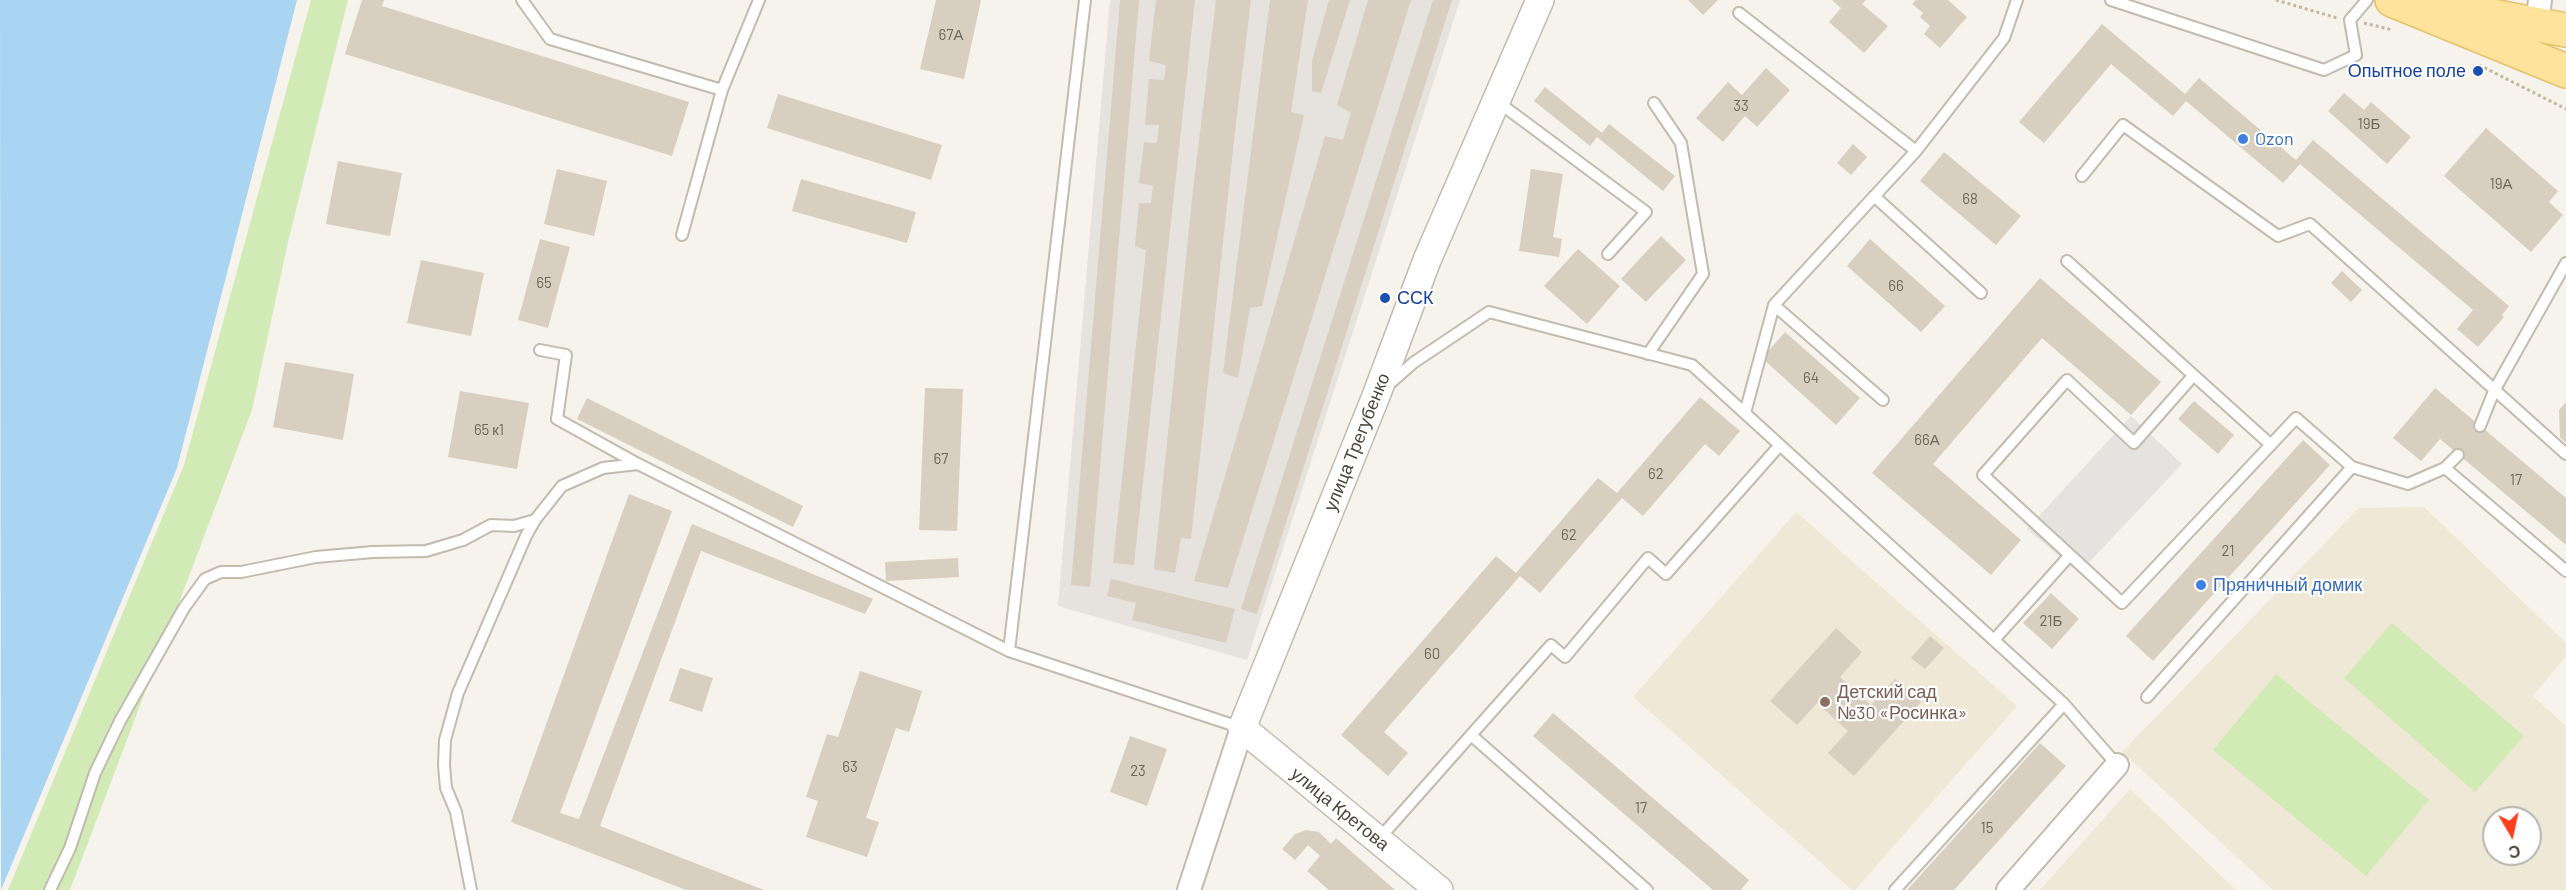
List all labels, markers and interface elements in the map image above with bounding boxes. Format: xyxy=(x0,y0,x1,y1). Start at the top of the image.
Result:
house number: 67А xyxy=(939,26,963,44)
place label: Опытное поле xyxy=(2348,60,2466,82)
marker: Опытное поле xyxy=(2471,64,2485,78)
house number: 33 xyxy=(1733,97,1749,115)
house number: 19Б xyxy=(2358,115,2380,133)
place label: Ozon xyxy=(2255,128,2294,150)
marker: Ozon xyxy=(2236,132,2250,146)
house number: 19А xyxy=(2489,175,2513,193)
house number: 68 xyxy=(1962,190,1978,208)
house number: 65 xyxy=(536,274,552,292)
house number: 66 xyxy=(1888,277,1904,295)
place label: ССК xyxy=(1397,287,1433,309)
marker: ССК xyxy=(1378,291,1392,305)
house number: 64 xyxy=(1803,369,1819,387)
street label: улица Трегубенко xyxy=(1319,370,1395,514)
house number: 65 к1 xyxy=(474,421,504,439)
house number: 66А xyxy=(1914,431,1940,449)
house number: 67 xyxy=(934,450,948,468)
house number: 62 xyxy=(1648,465,1664,483)
house number: 17 xyxy=(2510,471,2522,489)
house number: 62 xyxy=(1561,526,1577,544)
house number: 21 xyxy=(2221,542,2235,560)
place label: Пряничный домик xyxy=(2213,574,2362,596)
marker: Пряничный домик xyxy=(2194,578,2208,592)
house number: 21Б xyxy=(2040,612,2062,630)
house number: 60 xyxy=(1424,645,1440,663)
place label: Детский сад №30 «Росинка» xyxy=(1837,681,1967,724)
marker: Детский сад №30 «Росинка» xyxy=(1818,695,1832,709)
house number: 63 xyxy=(842,758,858,776)
house number: 23 xyxy=(1130,762,1146,780)
street label: улица Кретова xyxy=(1286,763,1394,855)
house number: 17 xyxy=(1635,799,1647,817)
north arrow xyxy=(2482,806,2542,866)
house number: 15 xyxy=(1981,819,1993,837)
text: С xyxy=(2507,842,2522,863)

